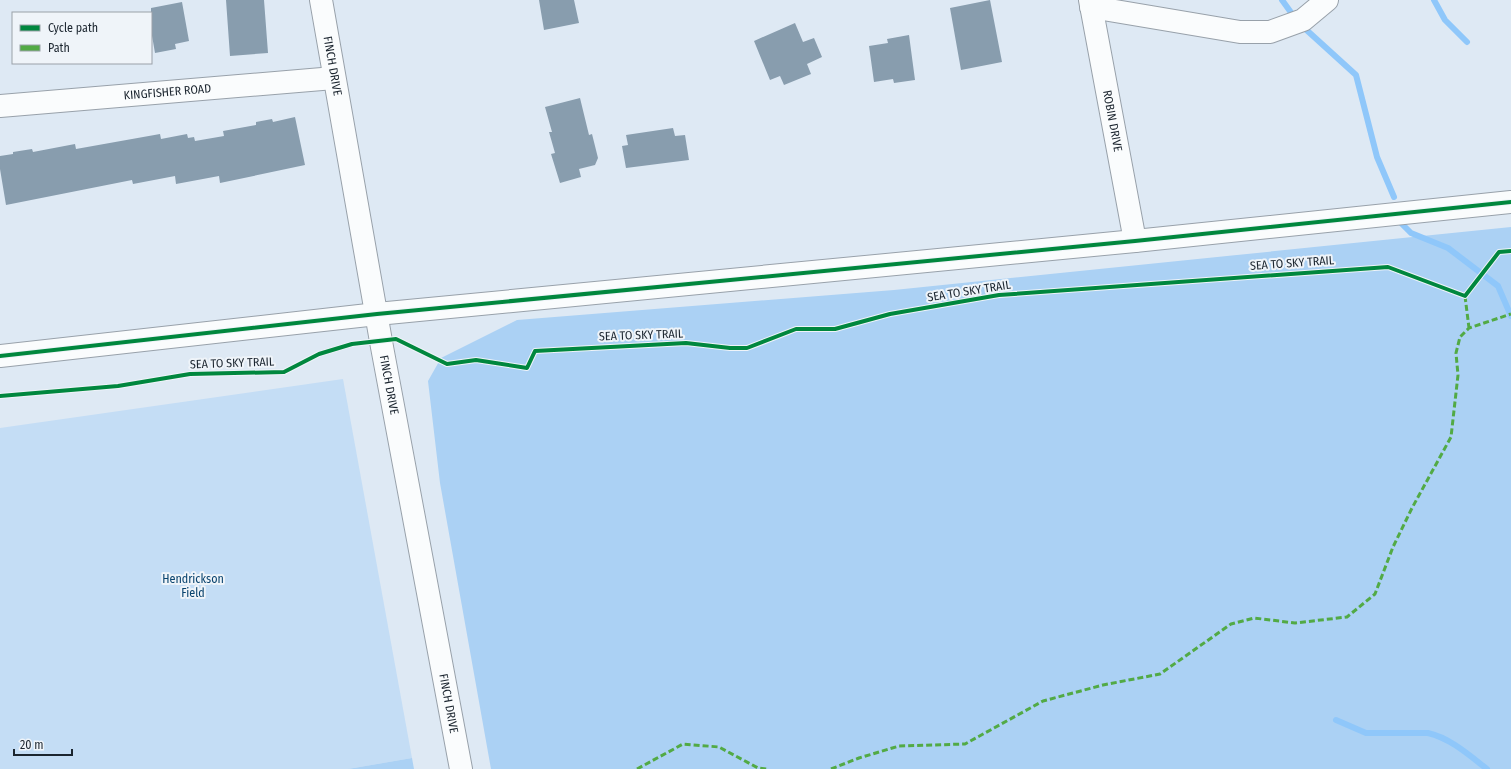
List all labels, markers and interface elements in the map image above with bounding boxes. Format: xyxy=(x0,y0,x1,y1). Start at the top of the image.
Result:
legend xyxy=(12,12,152,64)
text: Cycle path xyxy=(48,21,98,35)
street label: FINCH DRIVE xyxy=(320,35,345,97)
text: Path xyxy=(48,41,70,55)
street label: KINGFISHER ROAD xyxy=(123,81,212,103)
street label: ROBIN DRIVE xyxy=(1100,89,1125,153)
street label: SEA TO SKY TRAIL xyxy=(1250,253,1335,273)
street label: SEA TO SKY TRAIL xyxy=(926,277,1012,304)
street label: SEA TO SKY TRAIL xyxy=(599,327,684,343)
street label: FINCH DRIVE xyxy=(377,354,402,416)
street label: SEA TO SKY TRAIL xyxy=(190,355,275,371)
park label: Hendrickson Field xyxy=(162,572,224,600)
street label: FINCH DRIVE xyxy=(436,673,461,735)
scale bar xyxy=(14,731,72,757)
text: 20 m xyxy=(20,738,44,752)

